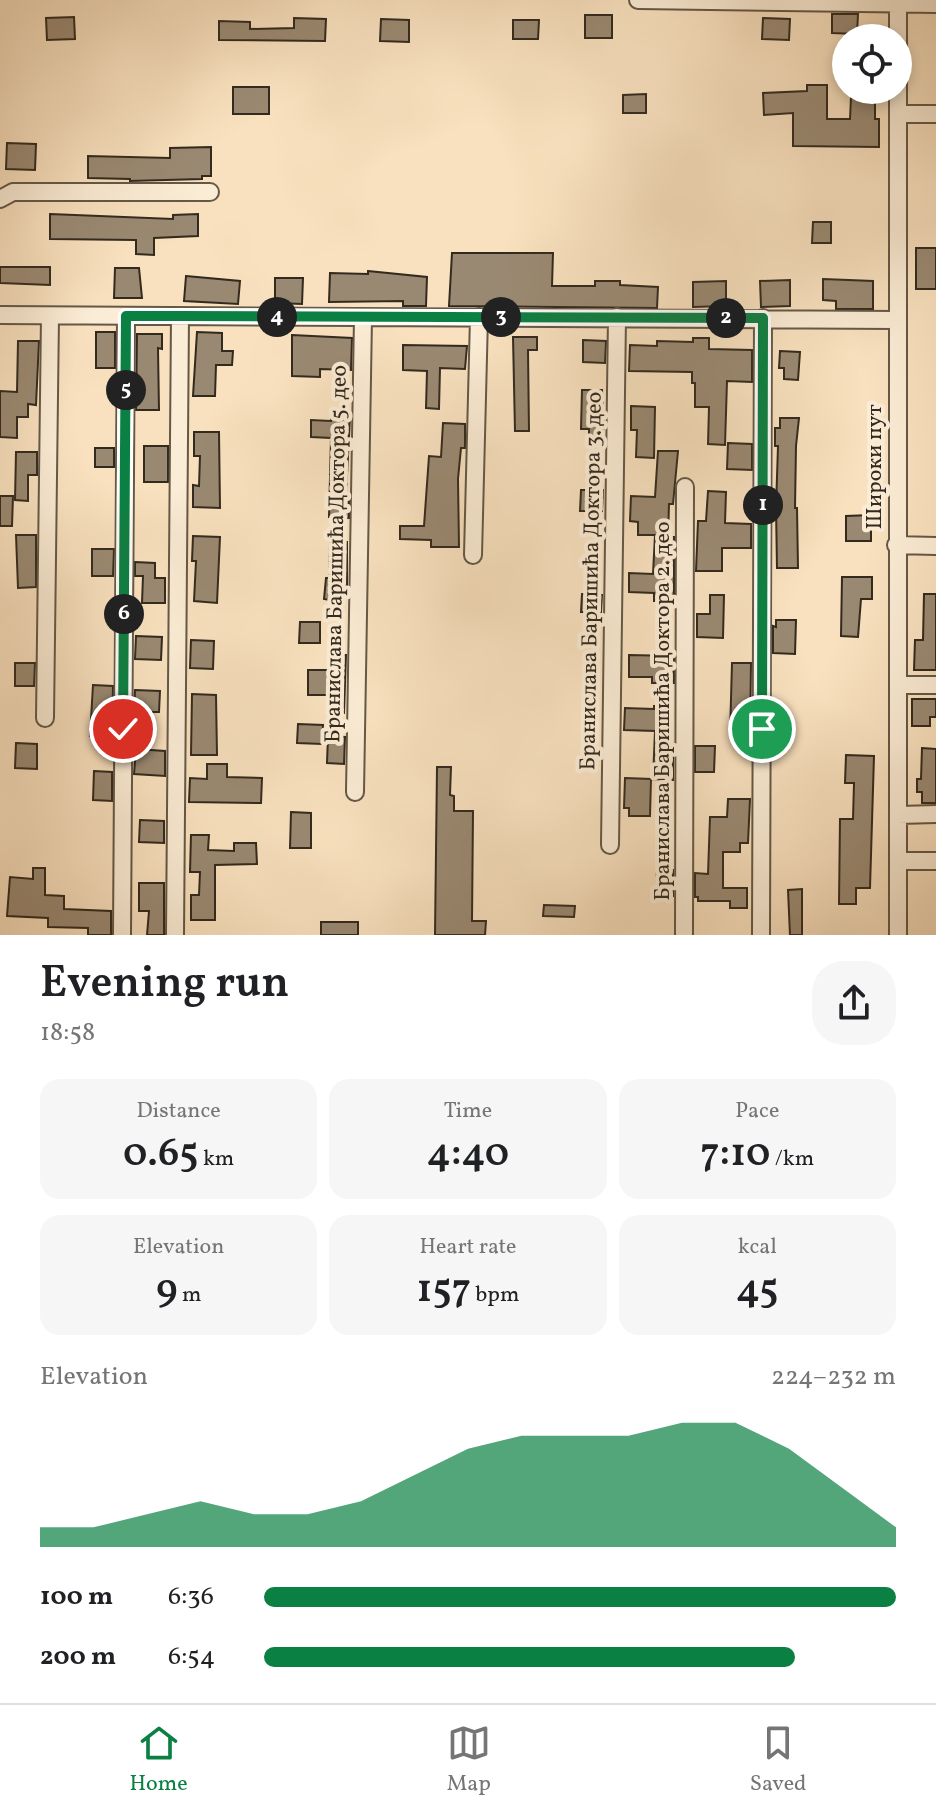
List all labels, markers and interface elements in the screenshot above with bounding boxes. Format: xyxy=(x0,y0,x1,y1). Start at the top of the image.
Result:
map controls xyxy=(832,24,912,104)
button: locate xyxy=(832,24,912,104)
pin: 4 xyxy=(257,297,297,337)
pin: 3 xyxy=(481,297,521,337)
pin: 2 xyxy=(706,298,746,338)
text: 4 xyxy=(270,301,284,332)
text: 3 xyxy=(495,301,507,332)
text: 2 xyxy=(720,302,732,333)
street label: Бранислава Баришића Доктора 5. део xyxy=(318,365,356,743)
pin: 5 xyxy=(106,370,146,410)
text: 5 xyxy=(121,374,131,405)
street label: Бранислава Баришића Доктора 3. део xyxy=(573,391,611,771)
street label: Широки пут xyxy=(860,404,891,530)
pin: 1 xyxy=(743,485,783,525)
text: 1 xyxy=(759,489,767,520)
street label: Бранислава Баришића Доктора 2. део xyxy=(648,521,679,901)
pin: 6 xyxy=(104,594,144,634)
text: 6 xyxy=(118,598,130,629)
pin xyxy=(89,695,157,763)
pin xyxy=(728,695,796,763)
icon: check xyxy=(101,707,145,751)
icon: arrive xyxy=(740,707,784,751)
text: Evening run xyxy=(40,954,289,1015)
button: share xyxy=(812,961,896,1045)
text: 18:58 xyxy=(40,1015,95,1051)
text: Distance xyxy=(137,1096,221,1127)
text: Time xyxy=(444,1096,492,1127)
text: Pace xyxy=(735,1096,779,1127)
text: 0.65 xyxy=(123,1127,198,1183)
text: 4:40 xyxy=(427,1127,509,1183)
text: 7:10 xyxy=(700,1127,770,1183)
text: km xyxy=(198,1144,234,1175)
text: /km xyxy=(770,1144,814,1175)
text: Elevation xyxy=(133,1232,224,1263)
text: Heart rate xyxy=(419,1232,517,1263)
text: kcal xyxy=(738,1232,777,1263)
text: 9 xyxy=(156,1263,178,1319)
text: 157 xyxy=(417,1263,471,1319)
text: 45 xyxy=(736,1263,779,1319)
text: m xyxy=(178,1280,201,1311)
text: bpm xyxy=(471,1280,519,1311)
text: Elevation xyxy=(40,1359,148,1395)
text: 224–232 m xyxy=(771,1359,896,1395)
text: 100 m xyxy=(40,1579,113,1615)
text: 6:36 xyxy=(168,1579,214,1615)
text: 200 m xyxy=(40,1639,116,1675)
text: 6:54 xyxy=(168,1639,215,1675)
tab: Home xyxy=(130,1721,188,1800)
tab: Map xyxy=(447,1721,491,1800)
tab: Saved xyxy=(750,1721,806,1800)

